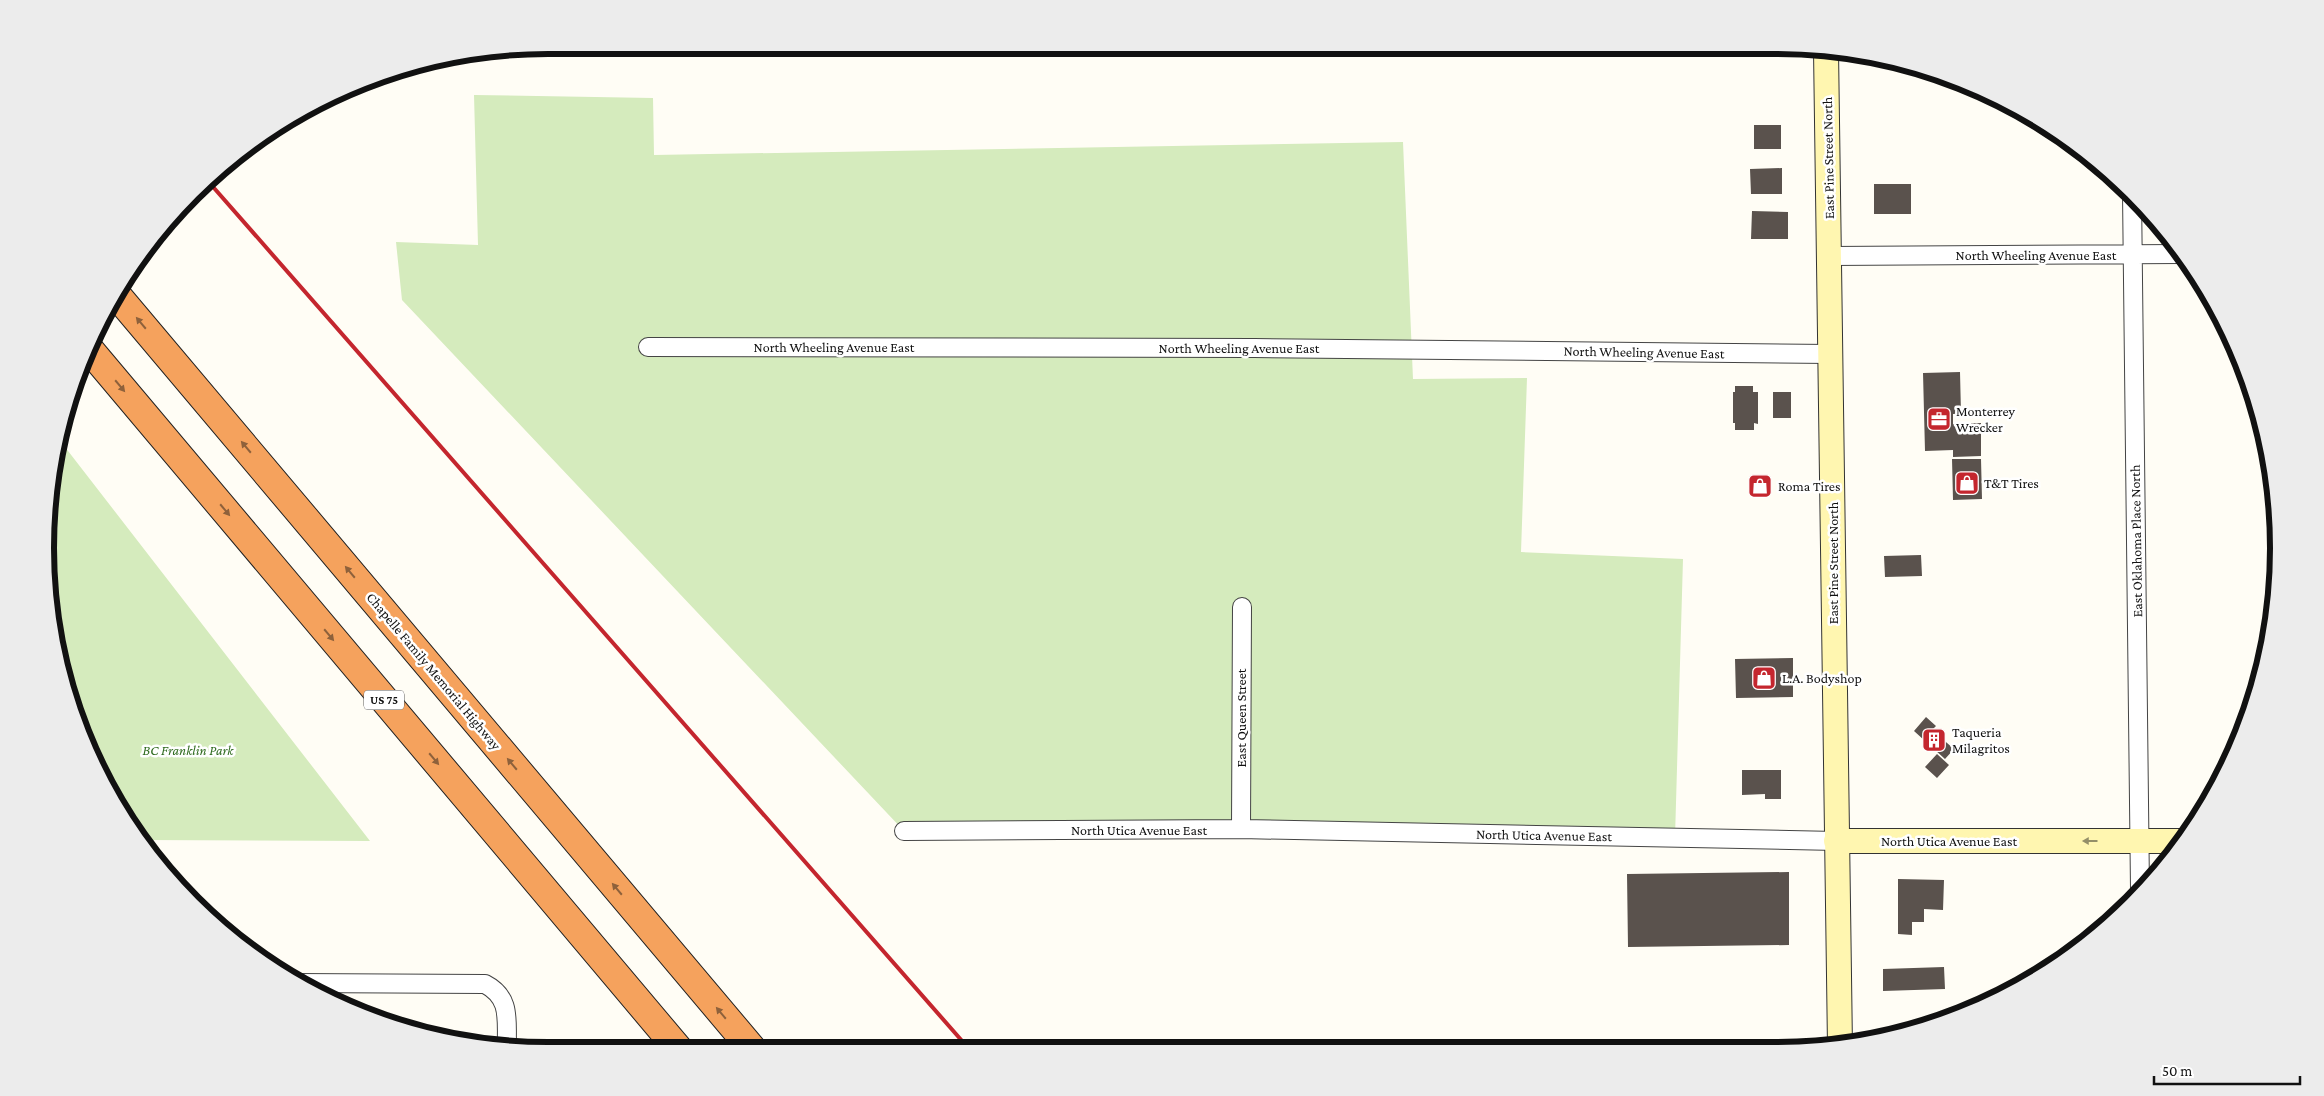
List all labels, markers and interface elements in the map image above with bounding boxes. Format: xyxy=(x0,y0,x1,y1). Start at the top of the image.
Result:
street label: East Pine Street North xyxy=(1819,96,1837,219)
street label: North Wheeling Avenue East xyxy=(1956,247,2117,263)
one-way arrow xyxy=(136,317,147,329)
street label: North Wheeling Avenue East xyxy=(754,339,915,355)
street label: North Wheeling Avenue East xyxy=(1159,340,1320,356)
street label: North Wheeling Avenue East xyxy=(1563,343,1725,361)
one-way arrow xyxy=(114,380,125,392)
place label: Monterrey Wrecker xyxy=(1956,403,2016,435)
office icon: Monterrey Wrecker xyxy=(1926,406,1952,432)
one-way arrow xyxy=(240,441,251,454)
street label: East Oklahoma Place North xyxy=(2127,464,2145,618)
shop icon: T&T Tires xyxy=(1954,470,1980,496)
shop icon: Roma Tires xyxy=(1747,473,1773,499)
place label: T&T Tires xyxy=(1984,475,2039,491)
place label: Roma Tires xyxy=(1778,478,1841,494)
street label: East Pine Street North xyxy=(1825,501,1841,624)
one-way arrow xyxy=(219,504,230,517)
one-way arrow xyxy=(345,565,356,578)
street label: Chapelle Family Memorial Highway xyxy=(364,589,505,753)
one-way arrow xyxy=(324,628,335,641)
shop icon: L.A. Bodyshop xyxy=(1751,665,1777,691)
street label: East Queen Street xyxy=(1233,668,1249,767)
place label: L.A. Bodyshop xyxy=(1782,670,1862,686)
road number: US 75 xyxy=(364,690,404,710)
place label: Taqueria Milagritos xyxy=(1952,724,2010,756)
building icon: Taqueria Milagritos xyxy=(1921,727,1947,753)
park label: BC Franklin Park xyxy=(143,742,234,758)
one-way arrow xyxy=(428,753,439,765)
one-way arrow xyxy=(507,758,518,771)
street label: North Utica Avenue East xyxy=(1071,822,1207,838)
street label: North Utica Avenue East xyxy=(1476,826,1613,844)
street label: North Utica Avenue East xyxy=(1881,833,2017,849)
one-way arrow xyxy=(2082,837,2098,845)
one-way arrow xyxy=(611,883,623,895)
one-way arrow xyxy=(716,1007,727,1020)
scale bar xyxy=(2154,1054,2300,1086)
text: 50 m xyxy=(2162,1063,2192,1079)

